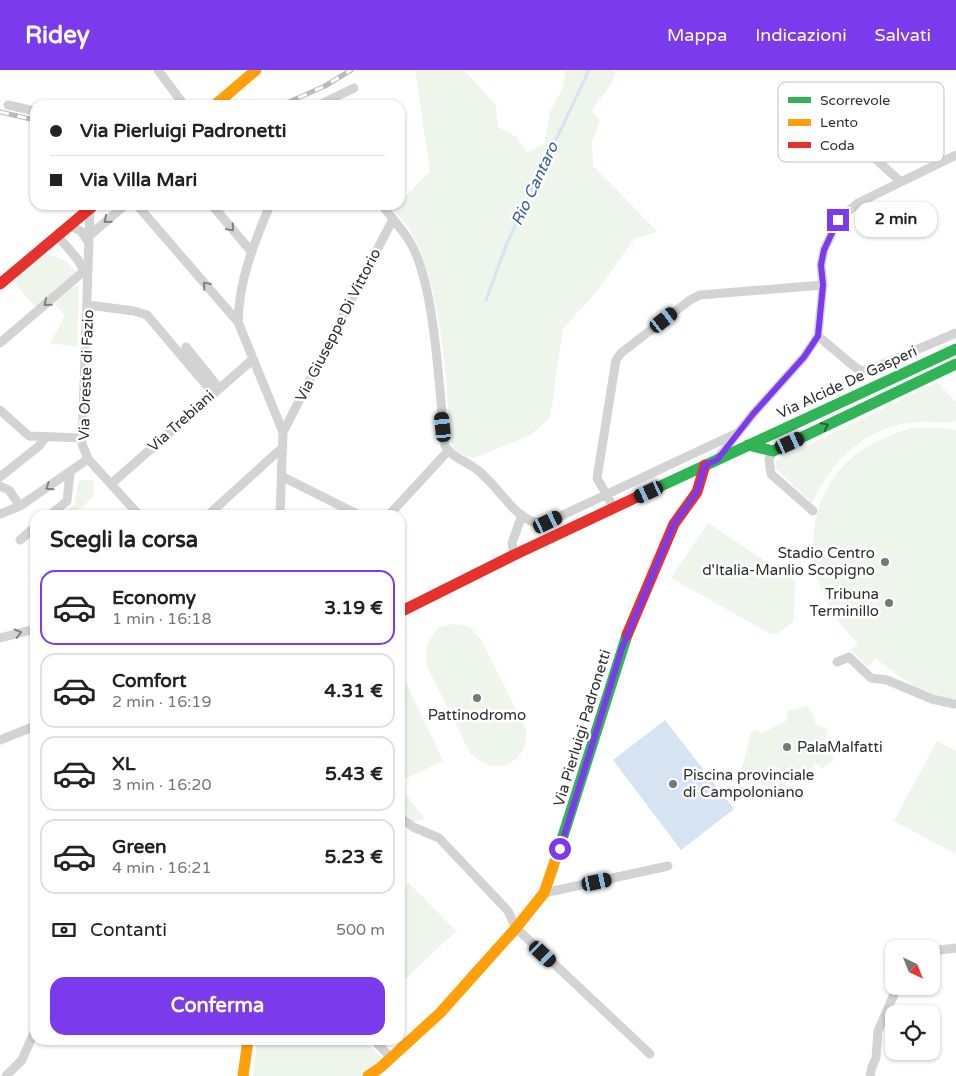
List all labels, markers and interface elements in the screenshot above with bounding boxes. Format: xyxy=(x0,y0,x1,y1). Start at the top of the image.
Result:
text: Ridey xyxy=(25,21,90,50)
text: Mappa xyxy=(667,24,727,46)
text: Indicazioni xyxy=(755,24,847,46)
text: Salvati xyxy=(875,24,931,46)
legend xyxy=(778,82,944,162)
text: Scorrevole xyxy=(820,92,890,109)
text: Lento xyxy=(820,114,858,131)
text: Via Pierluigi Padronetti xyxy=(80,120,286,142)
text: Coda xyxy=(820,137,855,154)
water label: Rio Cantaro xyxy=(507,138,564,229)
text: Via Villa Mari xyxy=(80,169,197,191)
callout: 2 min xyxy=(856,202,938,238)
route end xyxy=(827,209,849,231)
text: 2 min xyxy=(875,209,917,229)
one-way arrow xyxy=(104,215,113,224)
one-way arrow xyxy=(225,222,234,231)
street label: Via Giuseppe Di Vittorio xyxy=(292,245,384,405)
one-way arrow xyxy=(203,281,212,290)
one-way arrow xyxy=(44,297,53,306)
car xyxy=(647,305,680,335)
street label: Via Oreste di Fazio xyxy=(75,309,97,441)
street label: Via Alcide De Gasperi xyxy=(774,342,920,422)
street label: Via Trebiani xyxy=(144,387,218,455)
car xyxy=(433,411,452,443)
one-way arrow xyxy=(820,422,829,433)
car xyxy=(773,430,806,456)
car xyxy=(632,479,665,505)
one-way arrow xyxy=(45,481,55,490)
car xyxy=(531,509,564,535)
text: Scegli la corsa xyxy=(50,527,198,553)
place label: Stadio Centro d'Italia-Manlio Scopigno xyxy=(702,544,875,579)
marker: Stadio Centro d'Italia-Manlio Scopigno xyxy=(879,556,891,568)
icon: car xyxy=(52,585,97,630)
place label: Tribuna Terminillo xyxy=(810,585,879,620)
text: Economy xyxy=(112,587,196,609)
text: 3.19 € xyxy=(324,597,383,619)
marker: Tribuna Terminillo xyxy=(883,597,895,609)
text: 1 min · 16:18 xyxy=(112,609,211,629)
one-way arrow xyxy=(13,628,22,639)
street label: Via Pierluigi Padronetti xyxy=(550,647,614,809)
icon: car xyxy=(52,668,97,713)
text: Comfort xyxy=(112,670,186,692)
text: 4.31 € xyxy=(324,680,383,702)
text: 2 min · 16:19 xyxy=(112,692,211,712)
marker: Pattinodromo xyxy=(471,692,483,704)
place label: Pattinodromo xyxy=(428,706,526,724)
place label: PalaMalfatti xyxy=(797,738,883,756)
marker: PalaMalfatti xyxy=(781,741,793,753)
icon: car xyxy=(52,751,97,796)
text: XL xyxy=(112,753,136,775)
text: 5.43 € xyxy=(325,763,383,785)
place label: Piscina provinciale di Campoloniano xyxy=(683,766,814,801)
text: 3 min · 16:20 xyxy=(112,775,211,795)
marker: Piscina provinciale di Campoloniano xyxy=(667,778,679,790)
icon: car xyxy=(52,834,97,879)
text: Green xyxy=(112,836,166,858)
route start xyxy=(549,838,571,860)
text: 5.23 € xyxy=(325,846,383,868)
text: 4 min · 16:21 xyxy=(112,858,211,878)
car xyxy=(580,872,613,892)
icon: cash xyxy=(50,916,78,944)
text: Contanti xyxy=(90,919,167,941)
text: 500 m xyxy=(336,920,385,940)
car xyxy=(526,938,559,970)
north arrow xyxy=(885,940,940,995)
map controls xyxy=(885,940,940,1060)
button: Conferma xyxy=(50,977,385,1035)
button: locate xyxy=(885,1005,940,1060)

